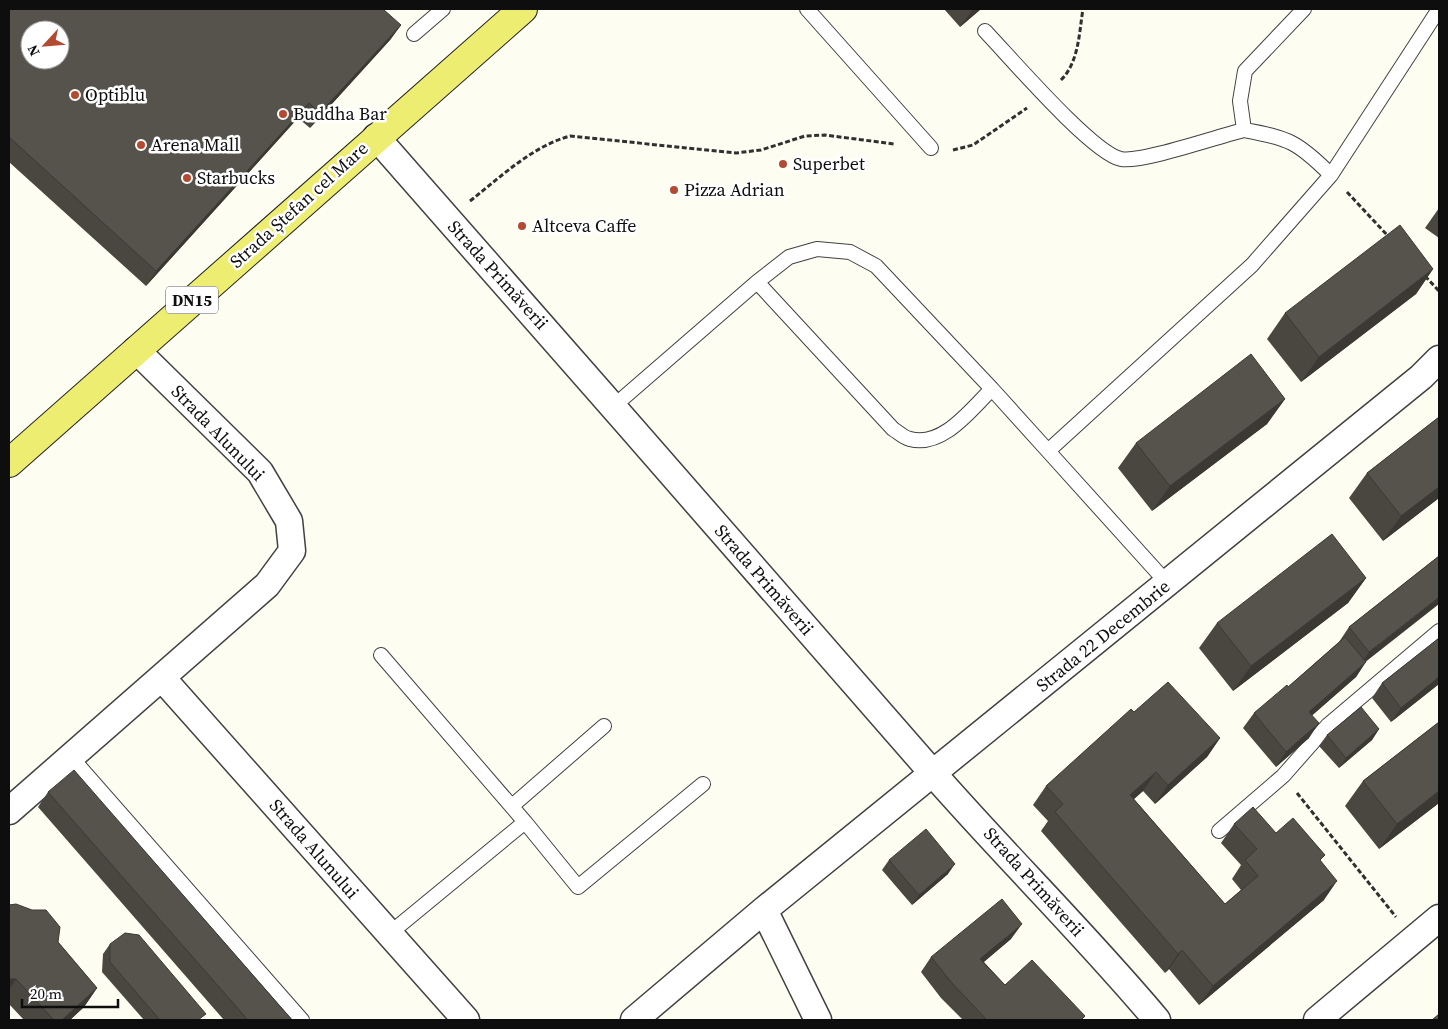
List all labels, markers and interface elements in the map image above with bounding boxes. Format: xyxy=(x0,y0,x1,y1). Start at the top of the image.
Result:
north arrow xyxy=(20,20,70,70)
text: N xyxy=(22,42,45,60)
place label: Optiblu xyxy=(85,82,145,107)
marker: Optiblu xyxy=(69,89,81,101)
place label: Buddha Bar xyxy=(293,101,387,126)
marker: Buddha Bar xyxy=(277,108,289,120)
place label: Arena Mall xyxy=(151,132,240,157)
street label: Strada Ștefan cel Mare xyxy=(224,136,373,274)
marker: Arena Mall xyxy=(135,139,147,151)
place label: Superbet xyxy=(793,151,865,176)
marker: Superbet xyxy=(777,158,789,170)
place label: Starbucks xyxy=(197,165,275,190)
marker: Starbucks xyxy=(181,172,193,184)
place label: Pizza Adrian xyxy=(684,177,785,202)
marker: Pizza Adrian xyxy=(668,184,680,196)
place label: Altceva Caffe xyxy=(532,213,636,238)
street label: Strada Primăverii xyxy=(442,214,554,335)
marker: Altceva Caffe xyxy=(516,220,528,232)
road number: DN15 xyxy=(166,286,218,314)
street label: Strada Alunului xyxy=(166,379,271,486)
street label: Strada Primăverii xyxy=(709,519,820,641)
street label: Strada 22 Decembrie xyxy=(1030,574,1175,697)
street label: Strada Alunului xyxy=(264,793,365,904)
street label: Strada Primăverii xyxy=(978,821,1090,942)
scale bar xyxy=(22,976,119,1008)
text: 20 m xyxy=(30,983,62,1004)

